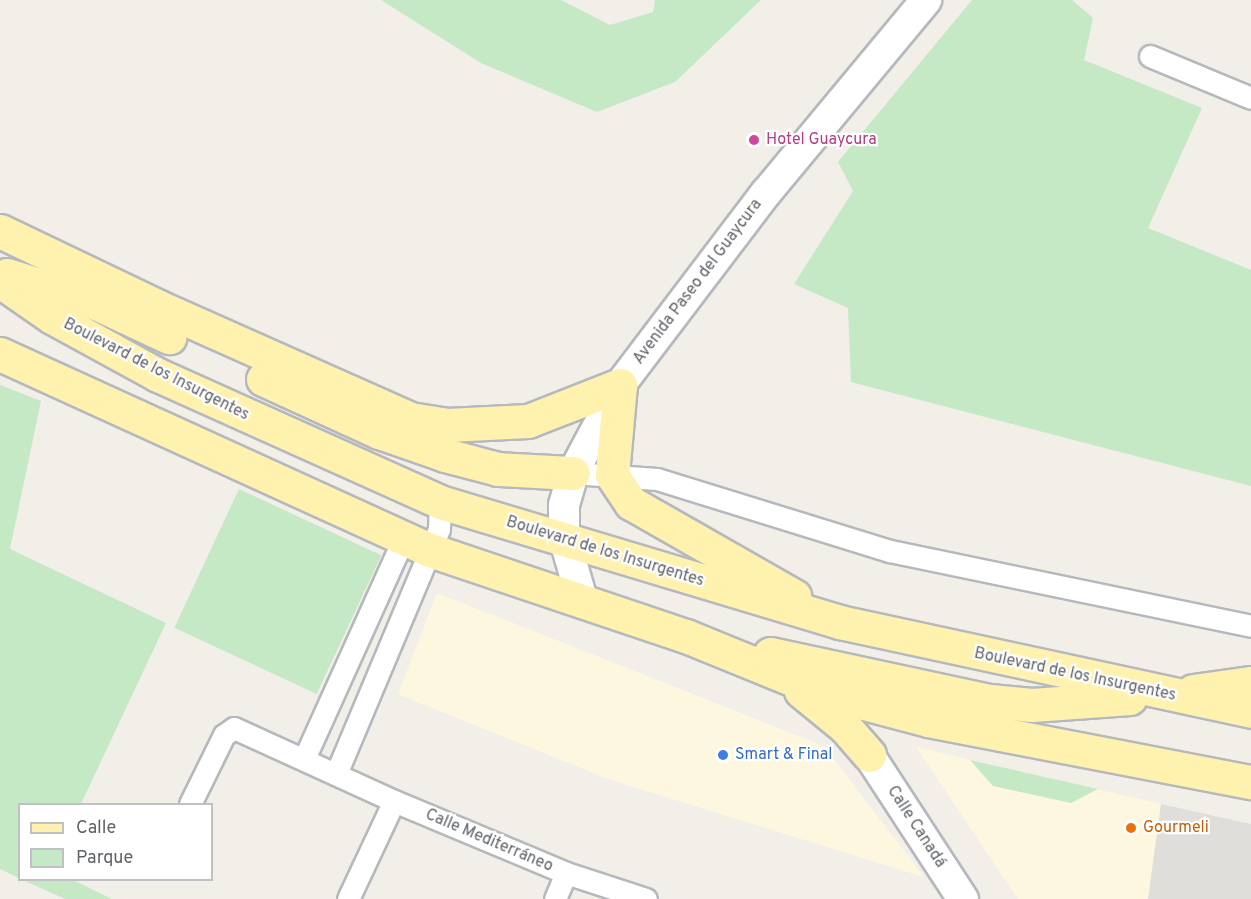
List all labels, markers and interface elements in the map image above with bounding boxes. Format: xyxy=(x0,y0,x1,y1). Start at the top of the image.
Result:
place label: Hotel Guaycura xyxy=(766,130,877,150)
marker: Hotel Guaycura xyxy=(747,133,761,147)
street label: Avenida Paseo del Guaycura xyxy=(630,196,766,368)
street label: Boulevard de los Insurgentes xyxy=(60,315,252,425)
street label: Boulevard de los Insurgentes xyxy=(504,513,706,591)
street label: Boulevard de los Insurgentes xyxy=(972,644,1178,706)
place label: Smart & Final xyxy=(735,745,832,765)
marker: Smart & Final xyxy=(716,748,730,762)
street label: Calle Canadá xyxy=(882,783,950,871)
legend xyxy=(18,803,213,881)
street label: Calle Mediterráneo xyxy=(422,805,556,877)
text: Calle xyxy=(76,817,116,840)
place label: Gourmeli xyxy=(1143,818,1209,838)
marker: Gourmeli xyxy=(1124,821,1138,835)
text: Parque xyxy=(76,847,133,870)

